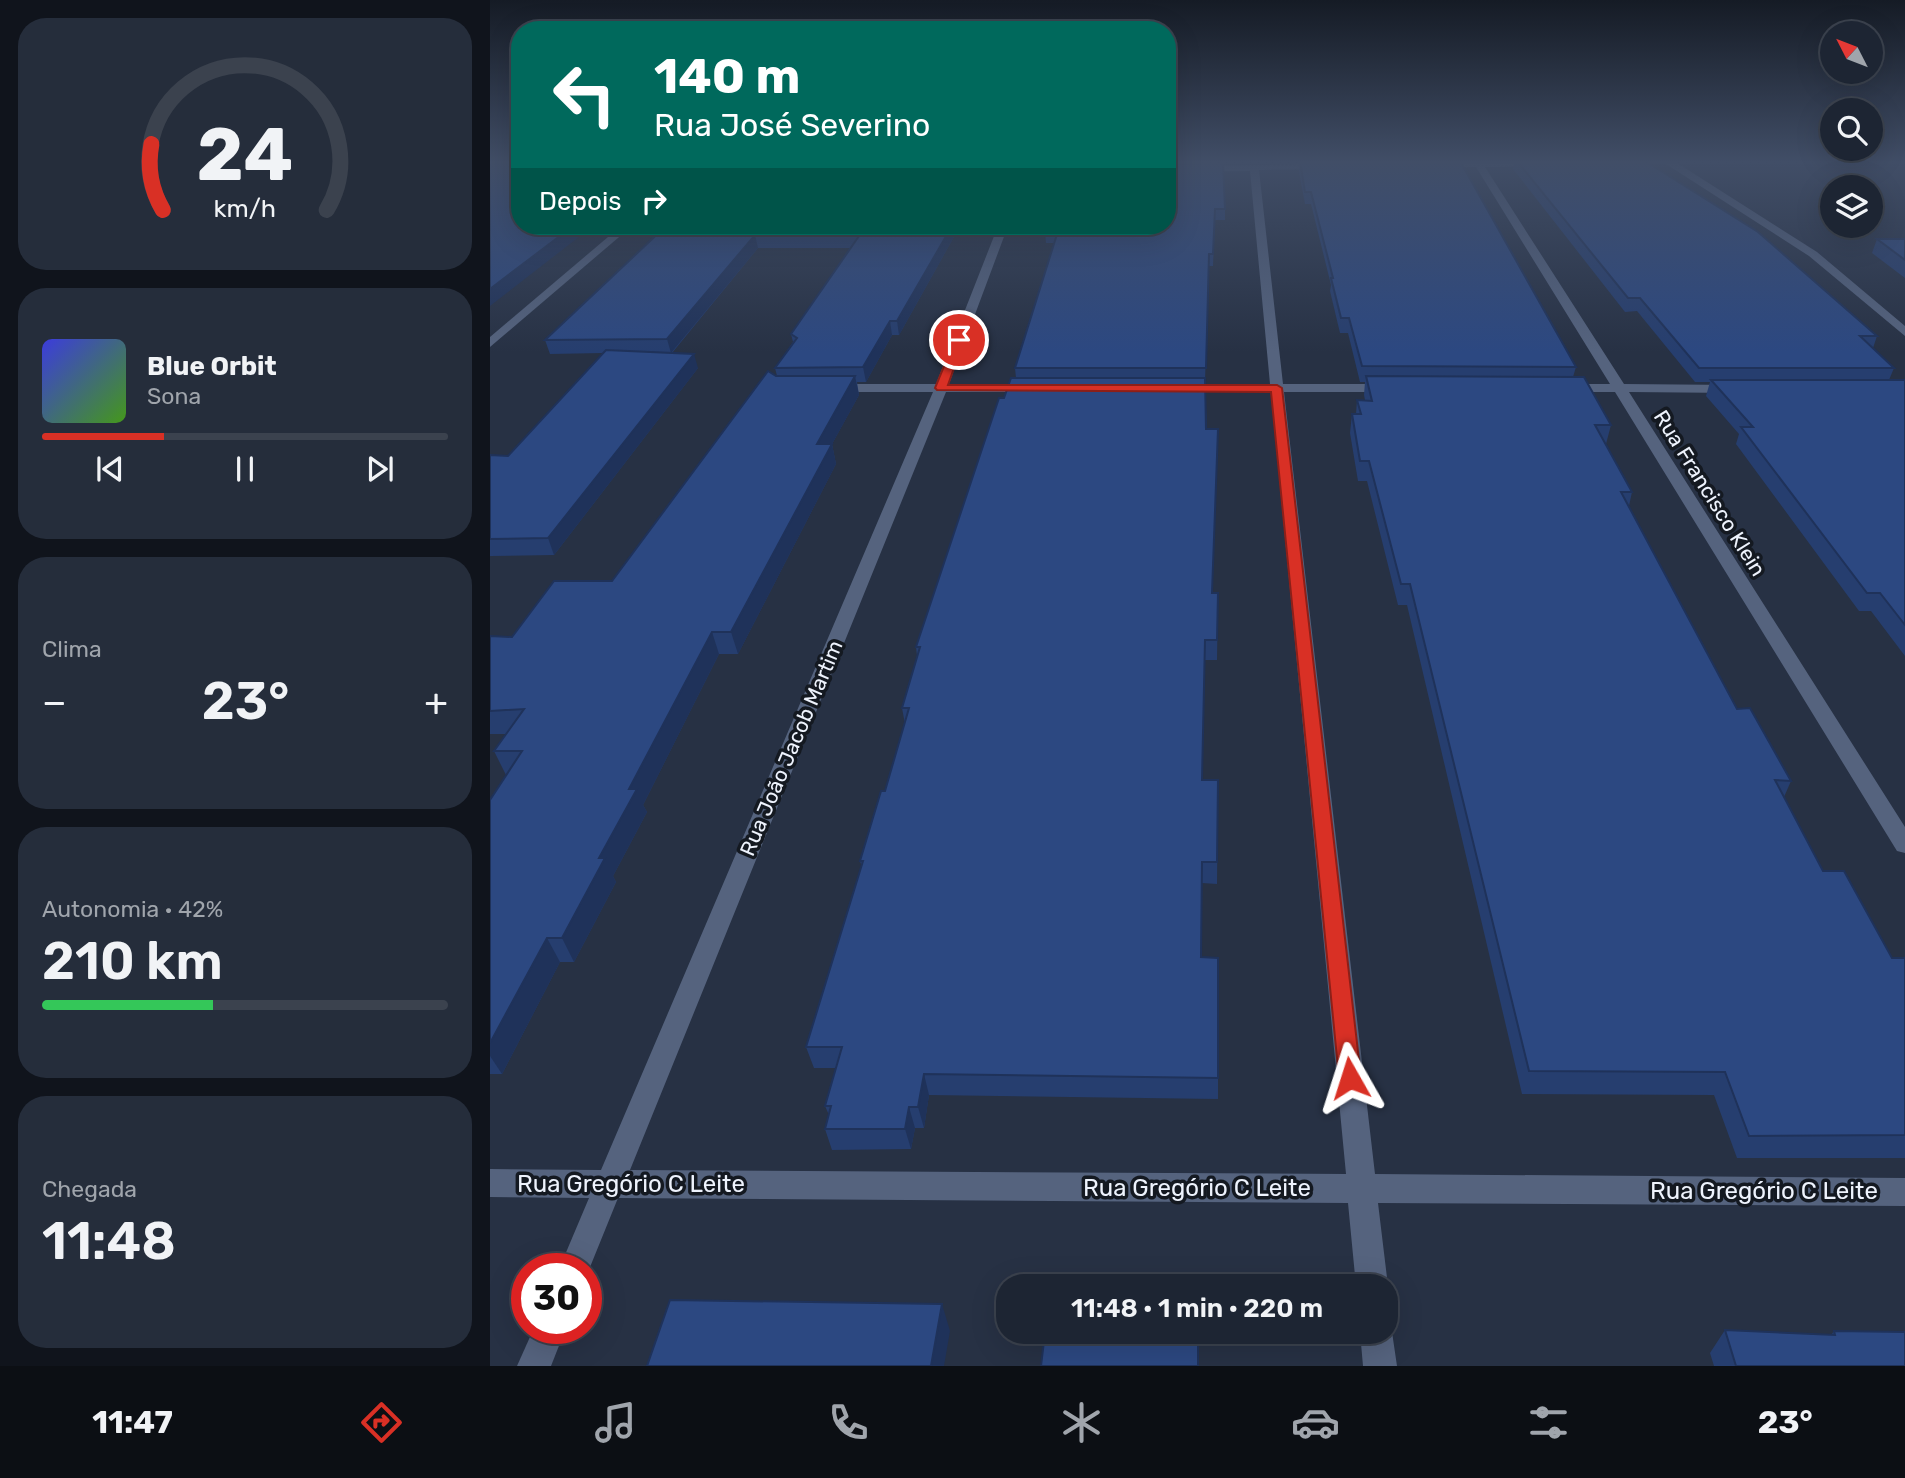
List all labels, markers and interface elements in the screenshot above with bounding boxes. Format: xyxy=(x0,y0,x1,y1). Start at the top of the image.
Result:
north arrow xyxy=(1820,21,1883,84)
map controls xyxy=(1820,21,1883,238)
text: 140 m xyxy=(654,47,800,105)
icon: left xyxy=(539,49,630,140)
button: search xyxy=(1820,98,1883,161)
text: Rua José Severino xyxy=(654,106,930,144)
text: 24 xyxy=(197,112,293,198)
button: layers xyxy=(1820,175,1883,238)
icon: right xyxy=(635,182,673,220)
text: Depois xyxy=(539,186,621,217)
text: km/h xyxy=(214,194,276,223)
pin xyxy=(929,310,989,370)
icon: arrive xyxy=(940,321,978,359)
text: Blue Orbit xyxy=(147,351,277,382)
text: Sona xyxy=(147,382,201,410)
street label: Rua Francisco Klein xyxy=(1649,406,1771,580)
icon: previous xyxy=(91,450,129,488)
icon: pause xyxy=(226,450,264,488)
icon: next xyxy=(361,450,399,488)
text: Clima xyxy=(42,635,102,663)
street label: Rua João Jacob Martim xyxy=(734,637,848,859)
text: 23° xyxy=(202,670,289,732)
text: − xyxy=(42,679,67,725)
text: + xyxy=(424,679,448,725)
text: Autonomia · 42% xyxy=(42,895,223,923)
text: 210 km xyxy=(42,930,223,992)
position arrow xyxy=(1313,1041,1387,1115)
street label: Rua Gregório C Leite xyxy=(517,1170,745,1198)
street label: Rua Gregório C Leite xyxy=(1083,1174,1311,1202)
text: Chegada xyxy=(42,1175,137,1203)
street label: Rua Gregório C Leite xyxy=(1650,1177,1878,1205)
text: 11:48 xyxy=(42,1210,176,1272)
speed limit sign: 30 xyxy=(511,1253,602,1344)
text: 11:48 · 1 min · 220 m xyxy=(1071,1293,1323,1324)
icon: directions xyxy=(357,1398,406,1447)
icon: music xyxy=(591,1398,640,1447)
icon: phone xyxy=(824,1398,873,1447)
icon: climate xyxy=(1057,1398,1106,1447)
icon: car xyxy=(1291,1398,1340,1447)
icon: filters xyxy=(1524,1398,1573,1447)
text: 11:47 xyxy=(92,1403,173,1441)
text: 23° xyxy=(1758,1403,1813,1441)

